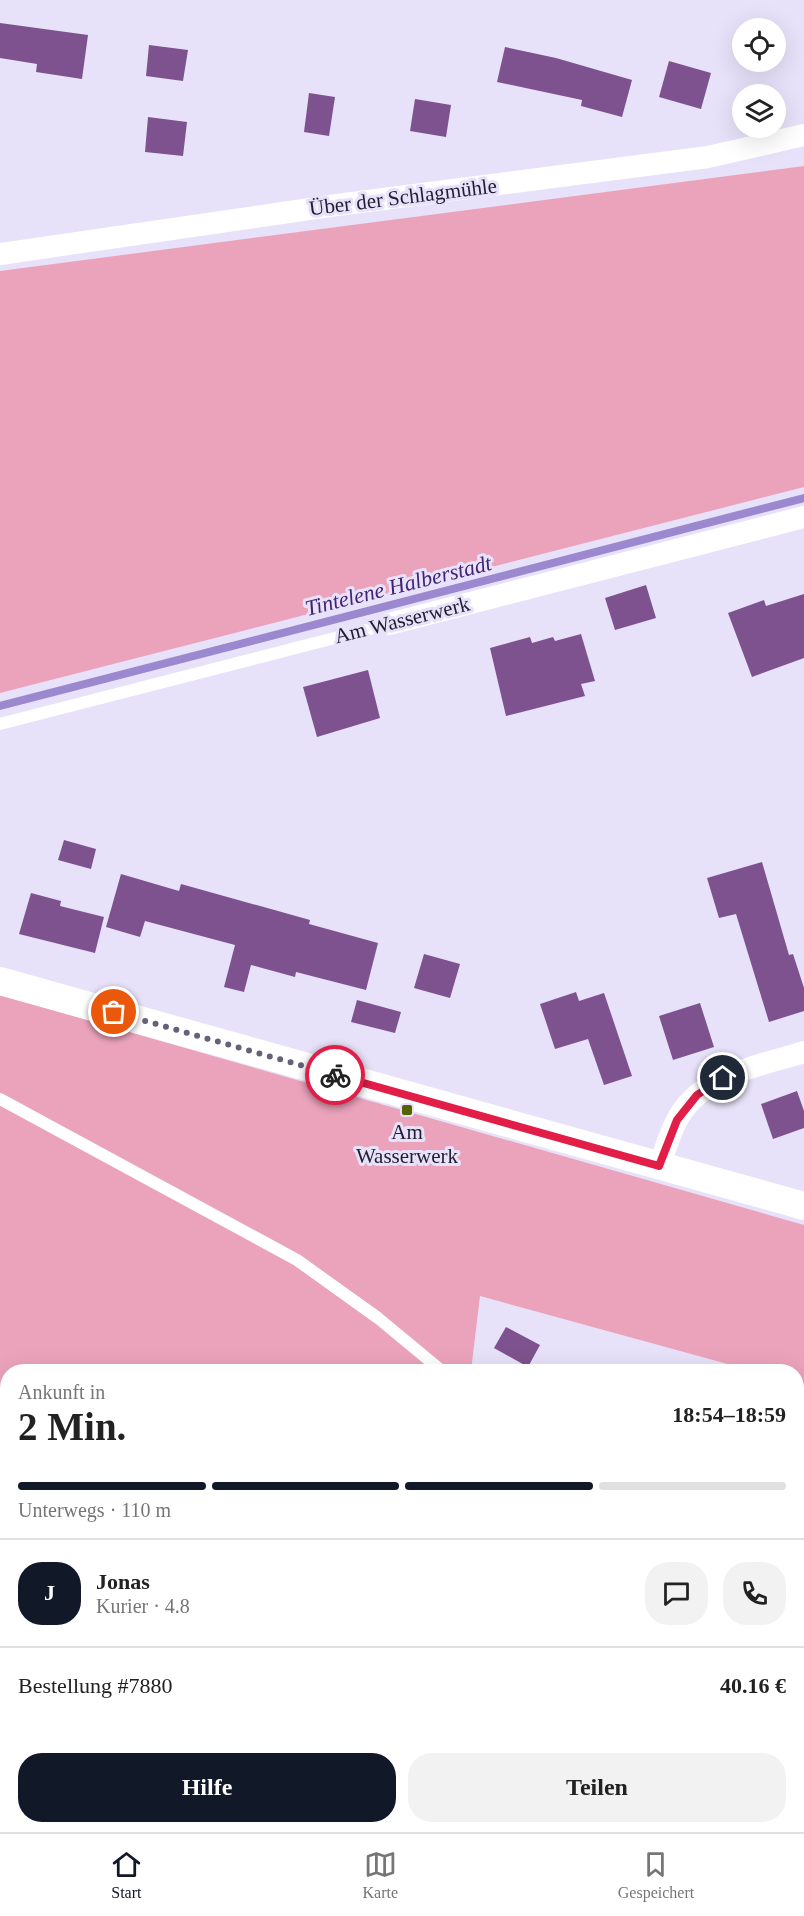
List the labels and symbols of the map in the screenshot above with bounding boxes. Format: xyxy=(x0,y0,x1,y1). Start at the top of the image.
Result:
street label: Über der Schlagmühle xyxy=(308,174,498,220)
water label: Tintelene Halberstadt xyxy=(302,550,495,621)
street label: Am Wasserwerk xyxy=(332,591,473,648)
pin xyxy=(88,986,139,1037)
courier xyxy=(305,1045,365,1105)
pin xyxy=(697,1052,748,1103)
marker: Am Wasserwerk xyxy=(400,1103,414,1117)
place label: Am Wasserwerk xyxy=(356,1120,459,1168)

